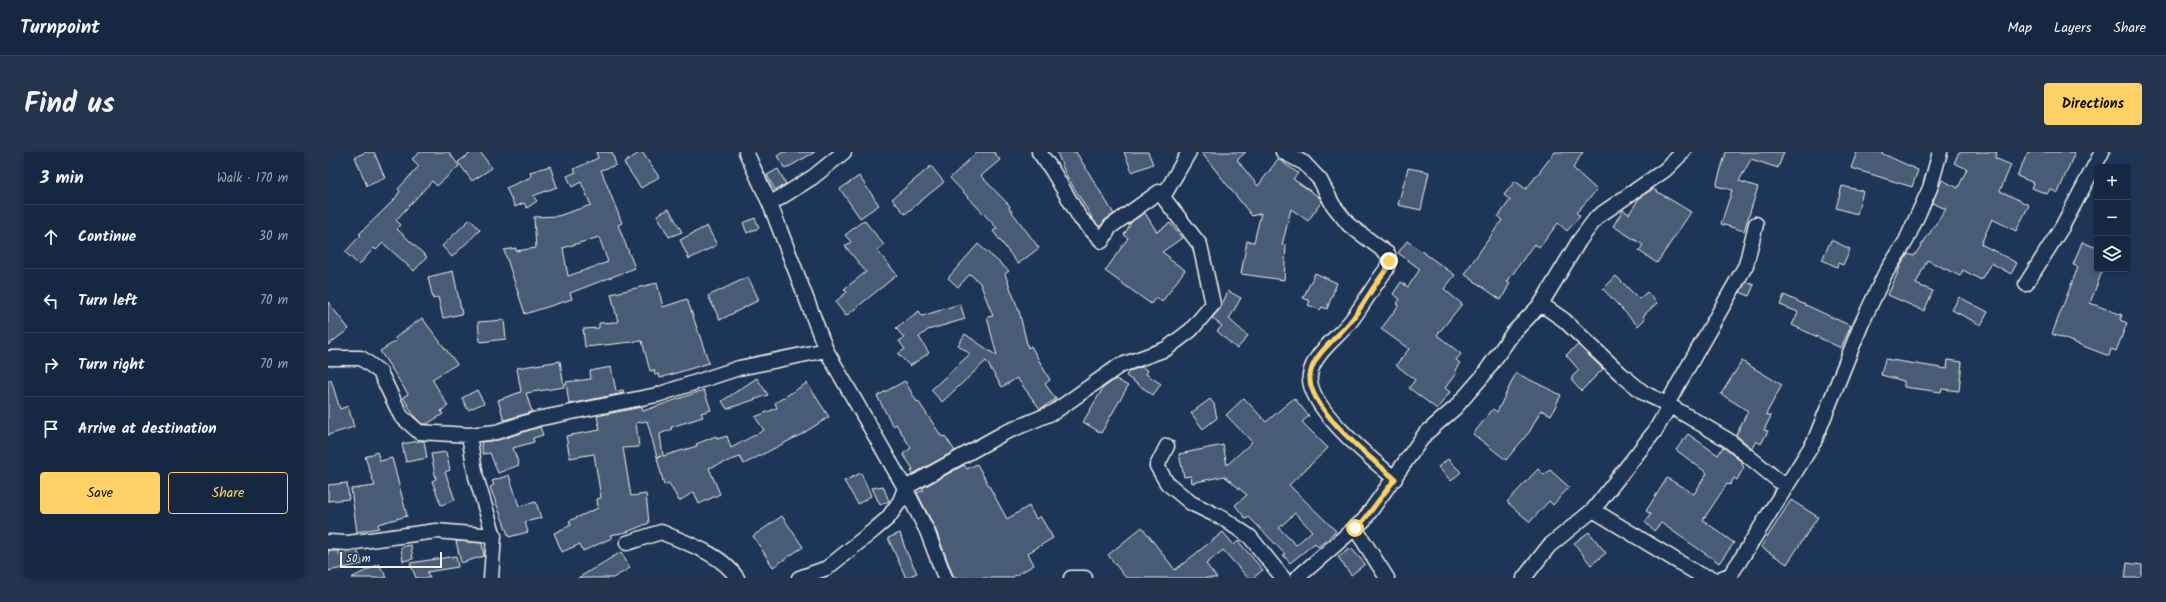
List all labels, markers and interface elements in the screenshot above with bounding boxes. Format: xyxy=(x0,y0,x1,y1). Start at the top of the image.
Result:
text: Turnpoint xyxy=(20,13,100,43)
text: Map xyxy=(2008,17,2032,39)
text: Layers xyxy=(2054,17,2092,39)
text: Share xyxy=(2114,17,2146,39)
text: Find us xyxy=(24,82,115,127)
button: Directions xyxy=(2044,83,2142,125)
map controls xyxy=(2094,164,2130,272)
button: + xyxy=(2094,164,2130,200)
text: 3 min xyxy=(40,165,84,192)
text: Walk · 170 m xyxy=(217,168,288,189)
button: − xyxy=(2094,200,2130,236)
text: Continue xyxy=(78,225,136,249)
icon: ahead xyxy=(40,226,62,248)
text: 30 m xyxy=(259,226,288,247)
button: layers xyxy=(2094,236,2130,272)
route end xyxy=(1380,252,1398,270)
text: Turn left xyxy=(78,289,138,313)
icon: left xyxy=(40,290,62,312)
text: 70 m xyxy=(260,290,288,311)
text: Turn right xyxy=(78,353,145,377)
icon: right xyxy=(40,354,62,376)
text: 70 m xyxy=(260,354,288,375)
text: Arrive at destination xyxy=(78,417,217,441)
icon: arrive xyxy=(40,418,62,440)
button: Save xyxy=(40,472,160,514)
button: Share xyxy=(168,472,288,514)
route start xyxy=(1346,519,1364,537)
scale bar xyxy=(340,550,442,569)
text: 50 m xyxy=(346,550,371,568)

